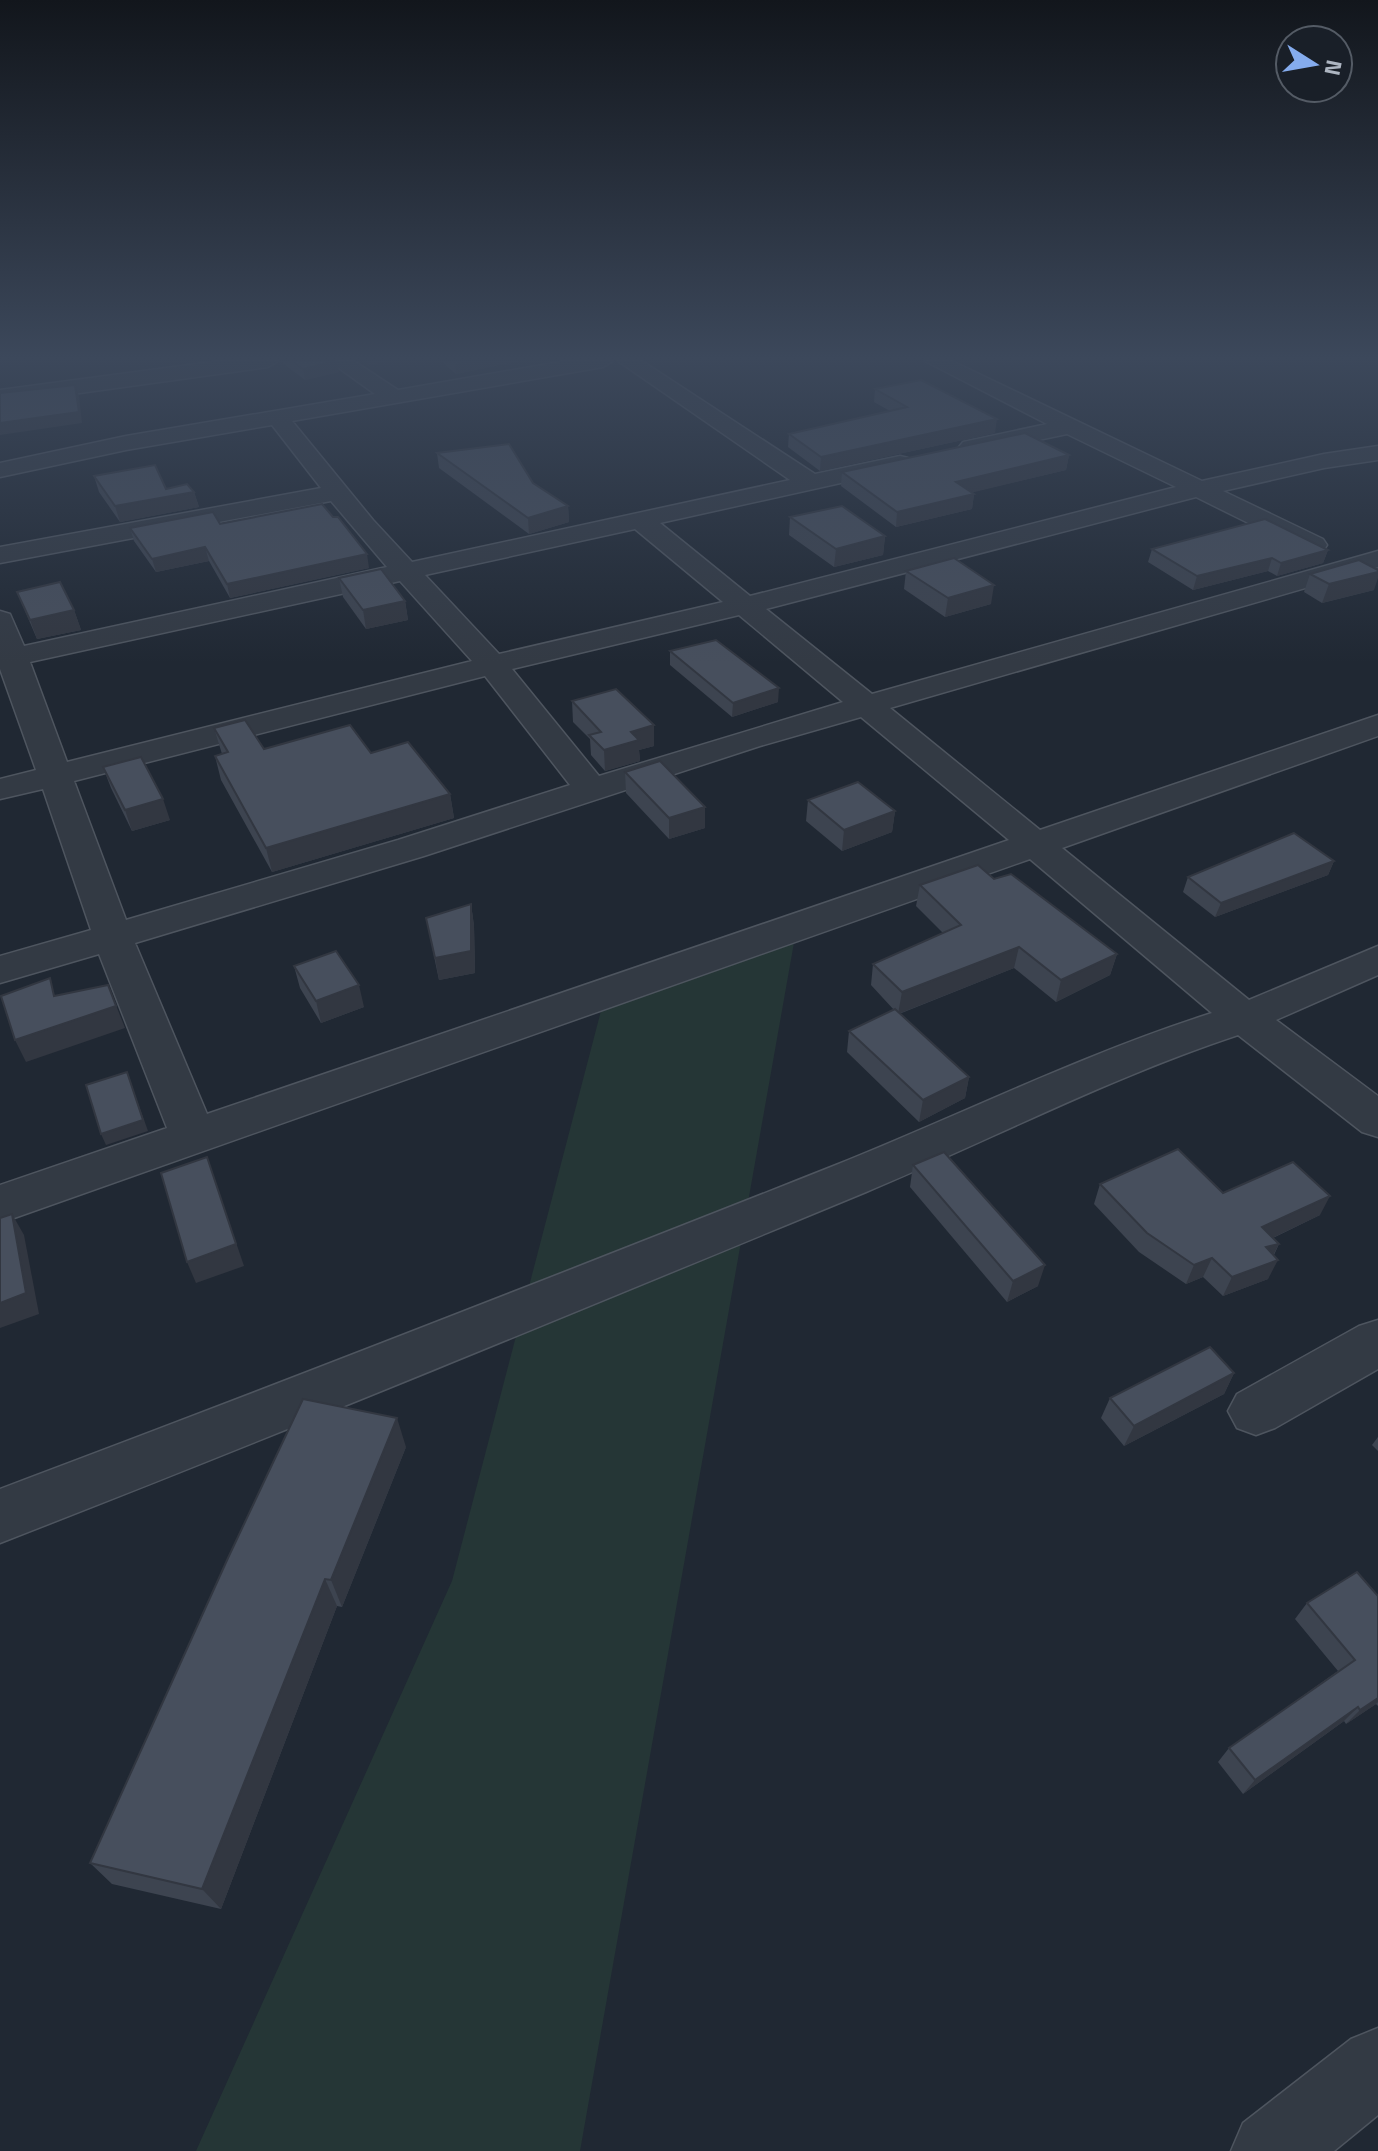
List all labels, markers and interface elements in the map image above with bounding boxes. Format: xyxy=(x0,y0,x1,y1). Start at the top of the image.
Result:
north arrow xyxy=(1274,24,1354,104)
text: N xyxy=(1315,57,1352,79)

